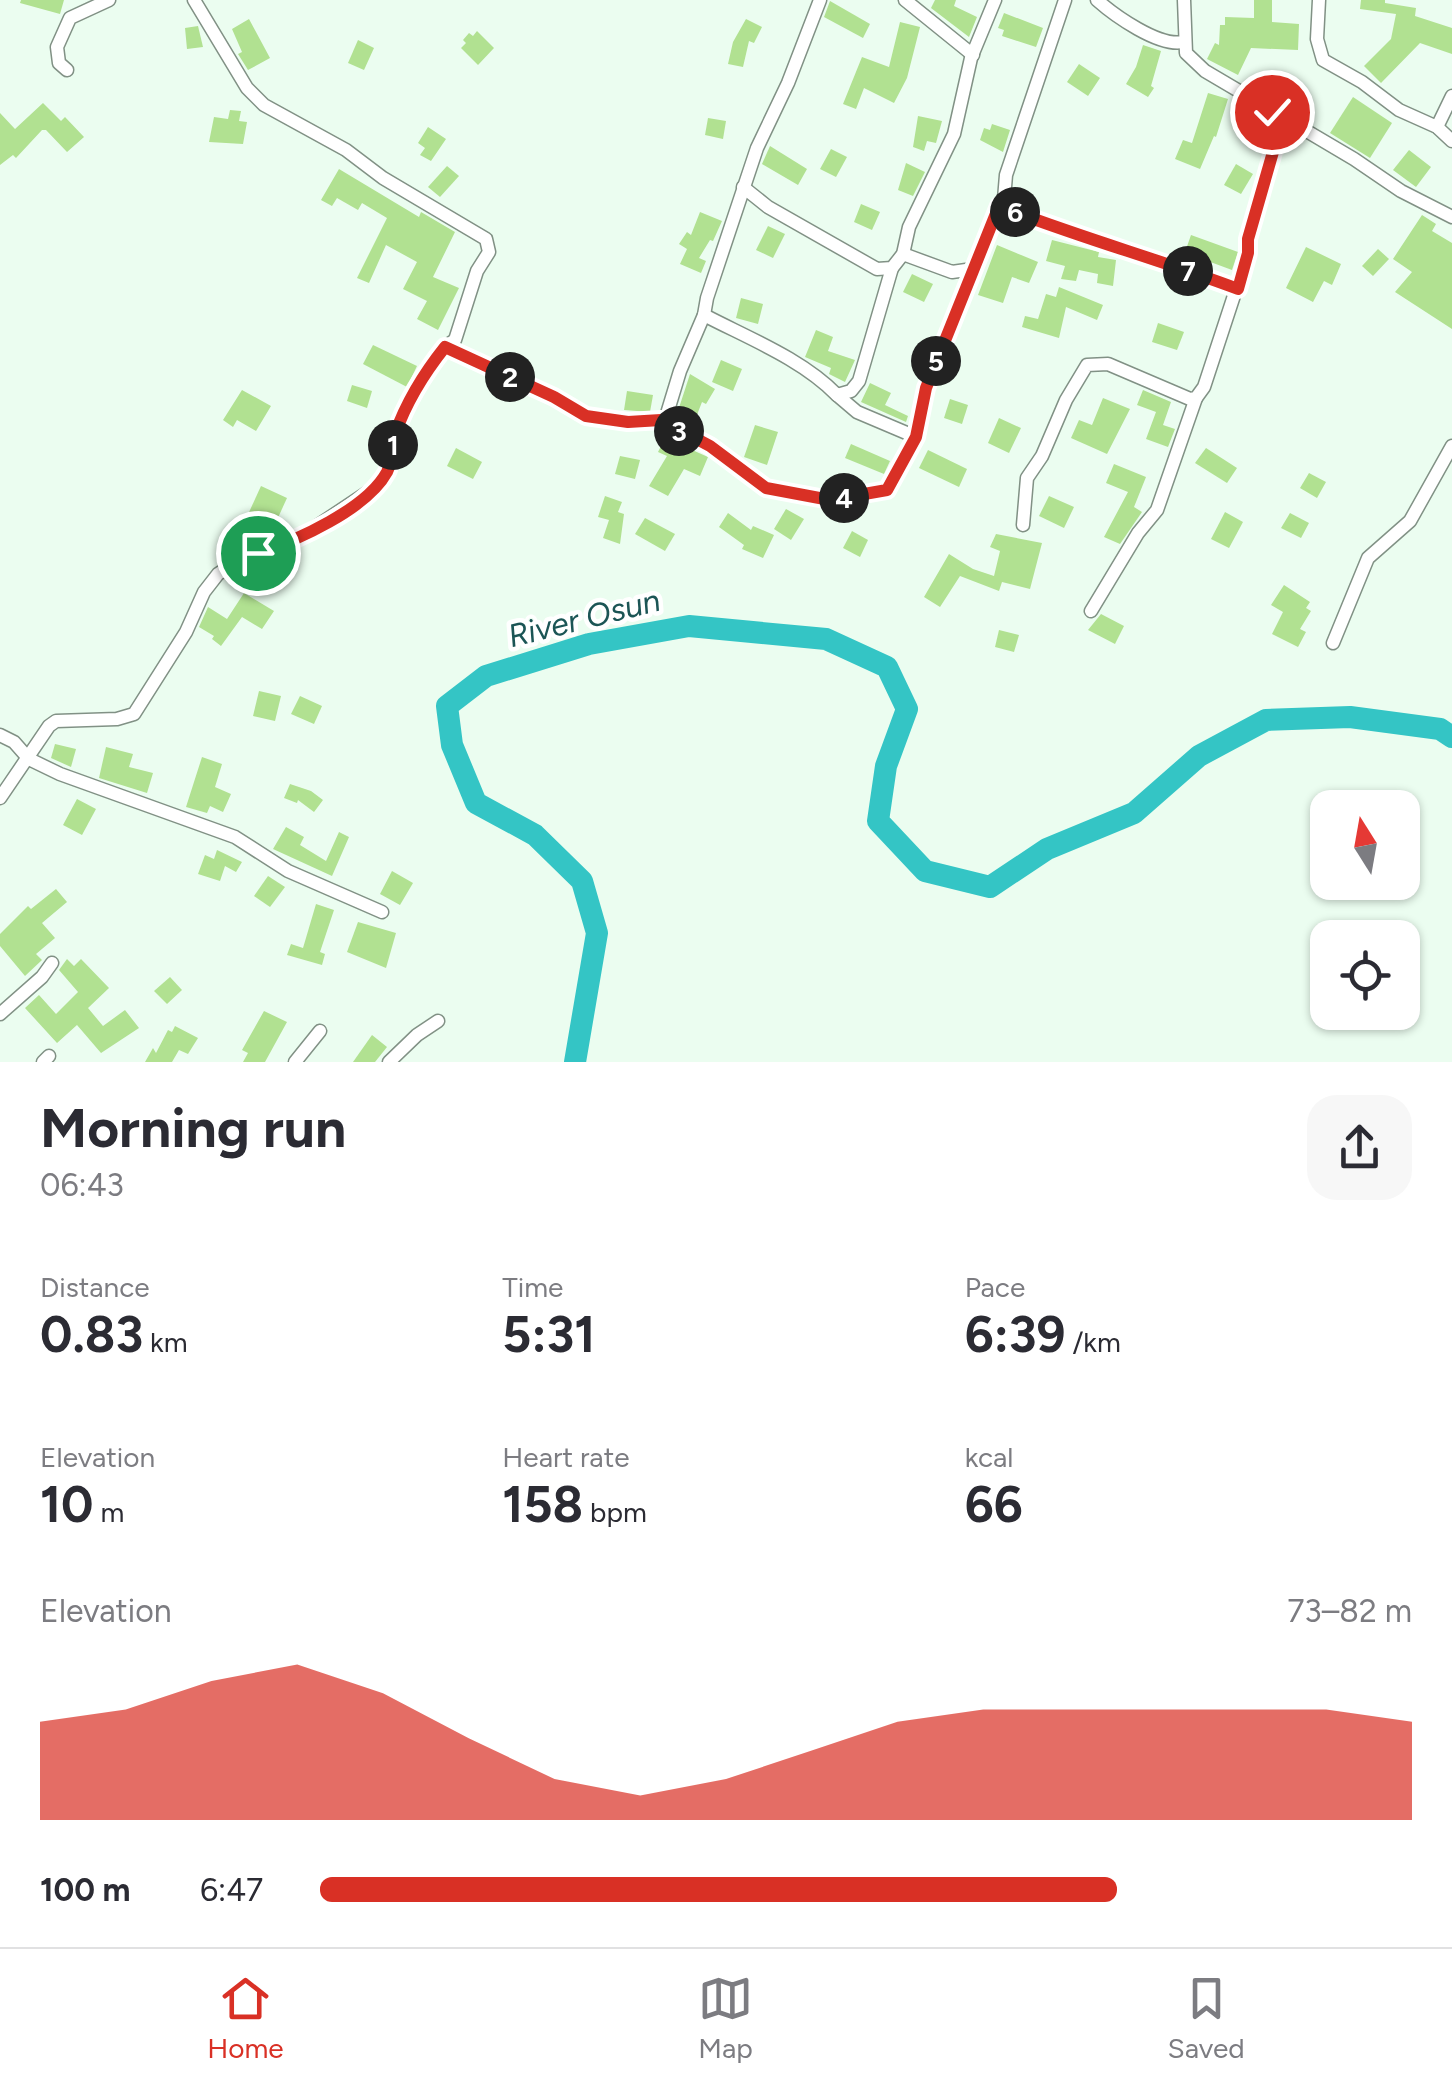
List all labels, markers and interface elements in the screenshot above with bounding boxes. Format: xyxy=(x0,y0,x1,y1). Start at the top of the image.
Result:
pin xyxy=(1230,70,1315,155)
icon: check xyxy=(1245,85,1300,140)
pin: 6 xyxy=(990,187,1040,237)
text: 6 xyxy=(1007,195,1023,229)
pin: 7 xyxy=(1163,246,1213,296)
text: 7 xyxy=(1180,254,1196,288)
pin: 5 xyxy=(911,336,961,386)
text: 5 xyxy=(928,344,944,378)
pin: 2 xyxy=(485,352,535,402)
text: 2 xyxy=(502,360,518,394)
pin: 3 xyxy=(654,406,704,456)
text: 3 xyxy=(671,414,687,448)
pin: 1 xyxy=(368,420,418,470)
text: 1 xyxy=(387,428,399,462)
pin: 4 xyxy=(819,473,869,523)
text: 4 xyxy=(835,481,853,515)
pin xyxy=(216,511,301,596)
icon: arrive xyxy=(231,526,286,581)
water label: River Osun xyxy=(504,581,664,655)
north arrow xyxy=(1310,790,1420,900)
map controls xyxy=(1310,790,1420,1030)
button: locate xyxy=(1310,920,1420,1030)
text: Morning run xyxy=(40,1095,346,1161)
button: share xyxy=(1307,1095,1412,1200)
text: 06:43 xyxy=(40,1166,124,1204)
text: Distance xyxy=(40,1270,150,1304)
text: Time xyxy=(502,1270,563,1304)
text: Pace xyxy=(965,1270,1025,1304)
text: 0.83 xyxy=(40,1304,143,1365)
text: 5:31 xyxy=(502,1304,595,1365)
text: 6:39 xyxy=(965,1304,1066,1365)
text: km xyxy=(143,1325,188,1359)
text: /km xyxy=(1066,1325,1121,1359)
text: Elevation xyxy=(40,1440,155,1474)
text: Heart rate xyxy=(502,1440,629,1474)
text: kcal xyxy=(965,1440,1014,1474)
text: 10 xyxy=(40,1474,94,1535)
text: 158 xyxy=(502,1474,583,1535)
text: 66 xyxy=(965,1474,1023,1535)
text: m xyxy=(94,1495,124,1529)
text: bpm xyxy=(583,1495,647,1529)
text: Elevation xyxy=(40,1592,172,1630)
text: 73–82 m xyxy=(1287,1592,1412,1630)
text: 100 m xyxy=(40,1871,131,1909)
text: 6:47 xyxy=(200,1871,263,1909)
tab: Home xyxy=(207,1971,284,2065)
tab: Map xyxy=(698,1971,753,2065)
tab: Saved xyxy=(1168,1971,1245,2065)

